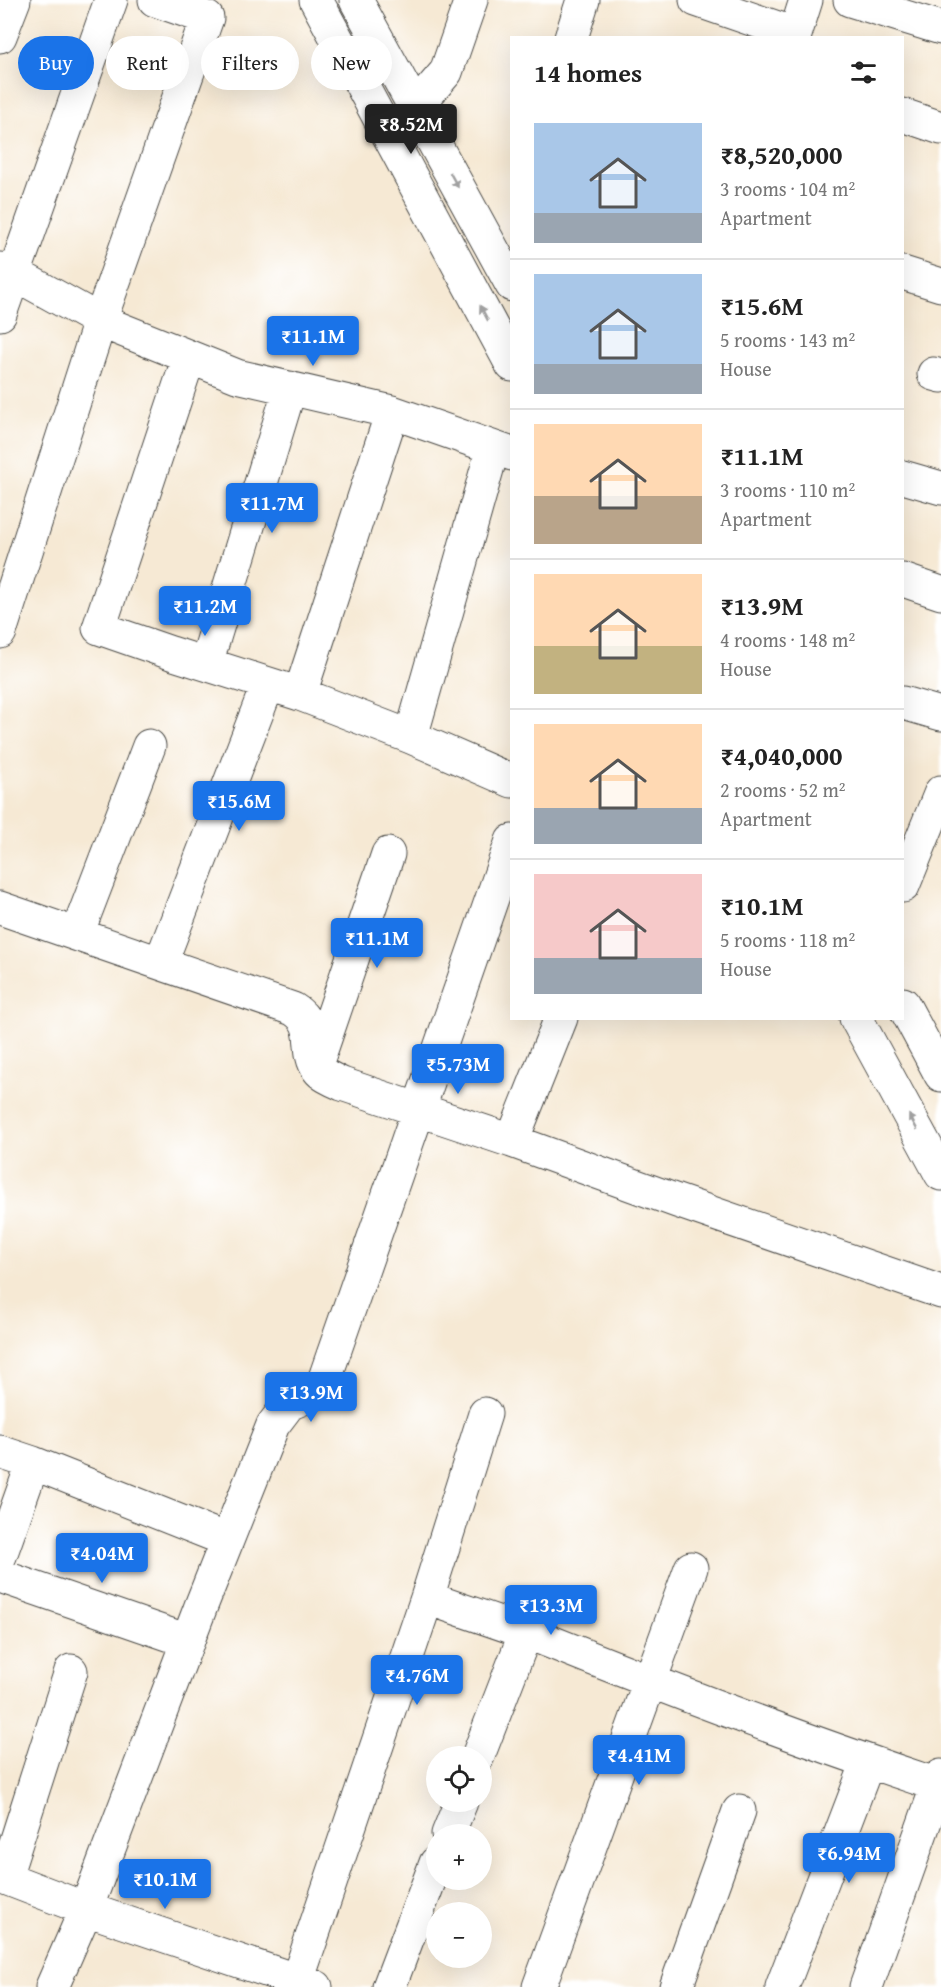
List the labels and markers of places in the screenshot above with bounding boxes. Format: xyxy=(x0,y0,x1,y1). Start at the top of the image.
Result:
pin: ₹8.52M xyxy=(362,104,460,155)
pin: ₹11.1M xyxy=(264,316,362,367)
pin: ₹11.7M xyxy=(223,483,321,534)
pin: ₹11.2M xyxy=(156,586,254,637)
pin: ₹15.6M xyxy=(190,781,288,832)
pin: ₹11.1M xyxy=(328,918,426,969)
pin: ₹5.73M xyxy=(409,1044,507,1095)
pin: ₹13.9M xyxy=(262,1372,360,1423)
pin: ₹4.04M xyxy=(53,1533,151,1584)
pin: ₹13.3M xyxy=(502,1585,600,1636)
pin: ₹4.76M xyxy=(368,1655,466,1706)
pin: ₹4.41M xyxy=(590,1735,688,1786)
pin: ₹6.94M xyxy=(800,1833,898,1884)
pin: ₹10.1M xyxy=(116,1859,214,1910)

